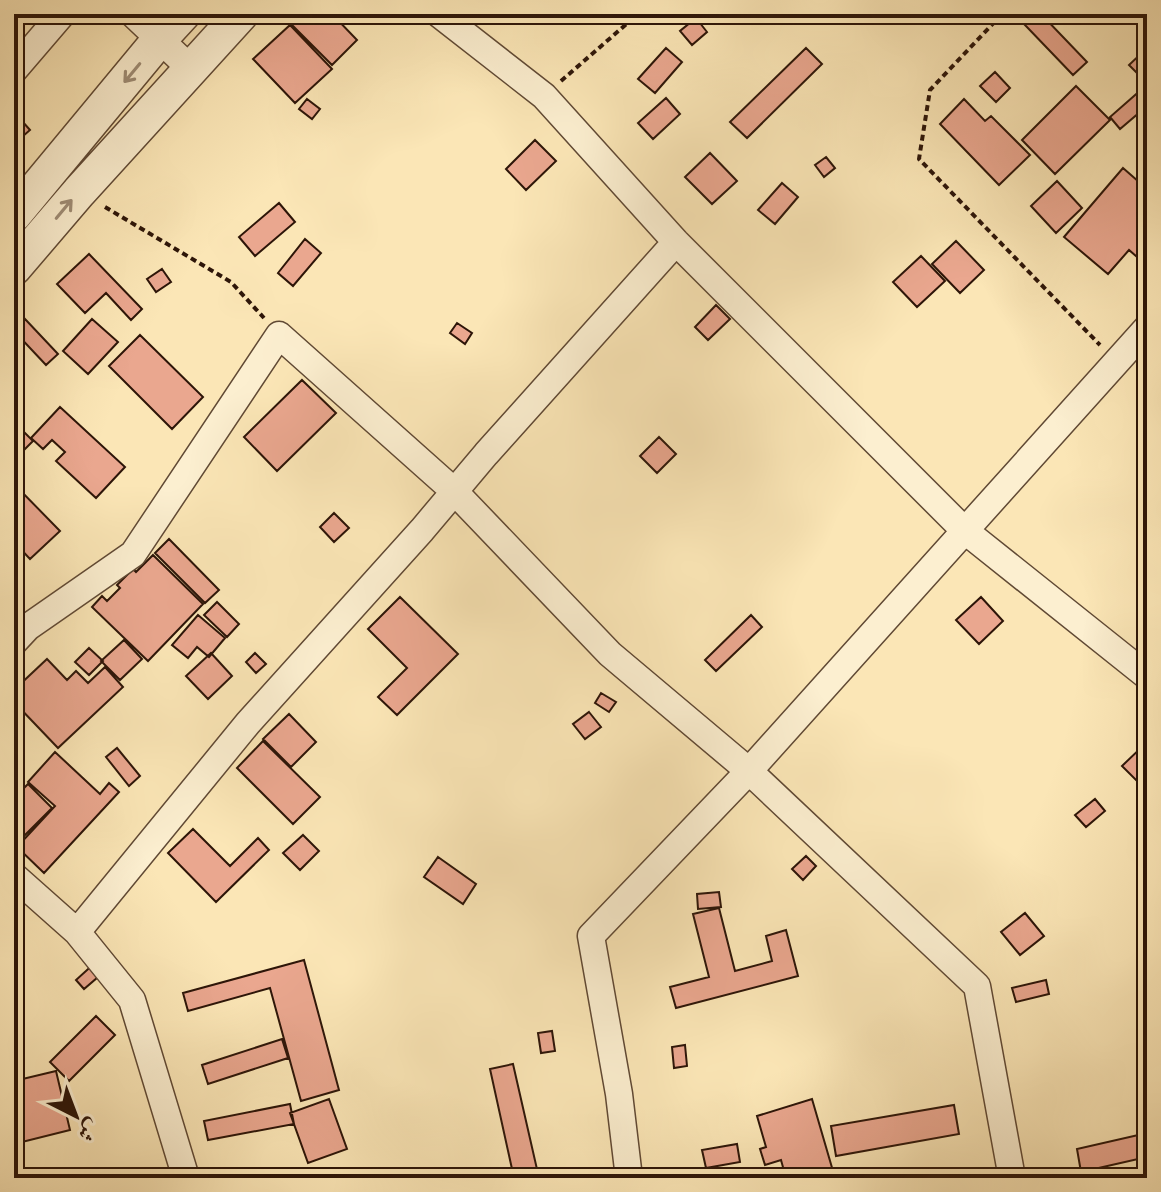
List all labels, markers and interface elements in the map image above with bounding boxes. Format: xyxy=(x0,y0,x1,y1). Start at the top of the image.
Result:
one-way arrow xyxy=(123,62,141,82)
one-way arrow xyxy=(55,199,73,220)
north arrow xyxy=(36,1076,116,1156)
text: ش xyxy=(71,1112,106,1148)

